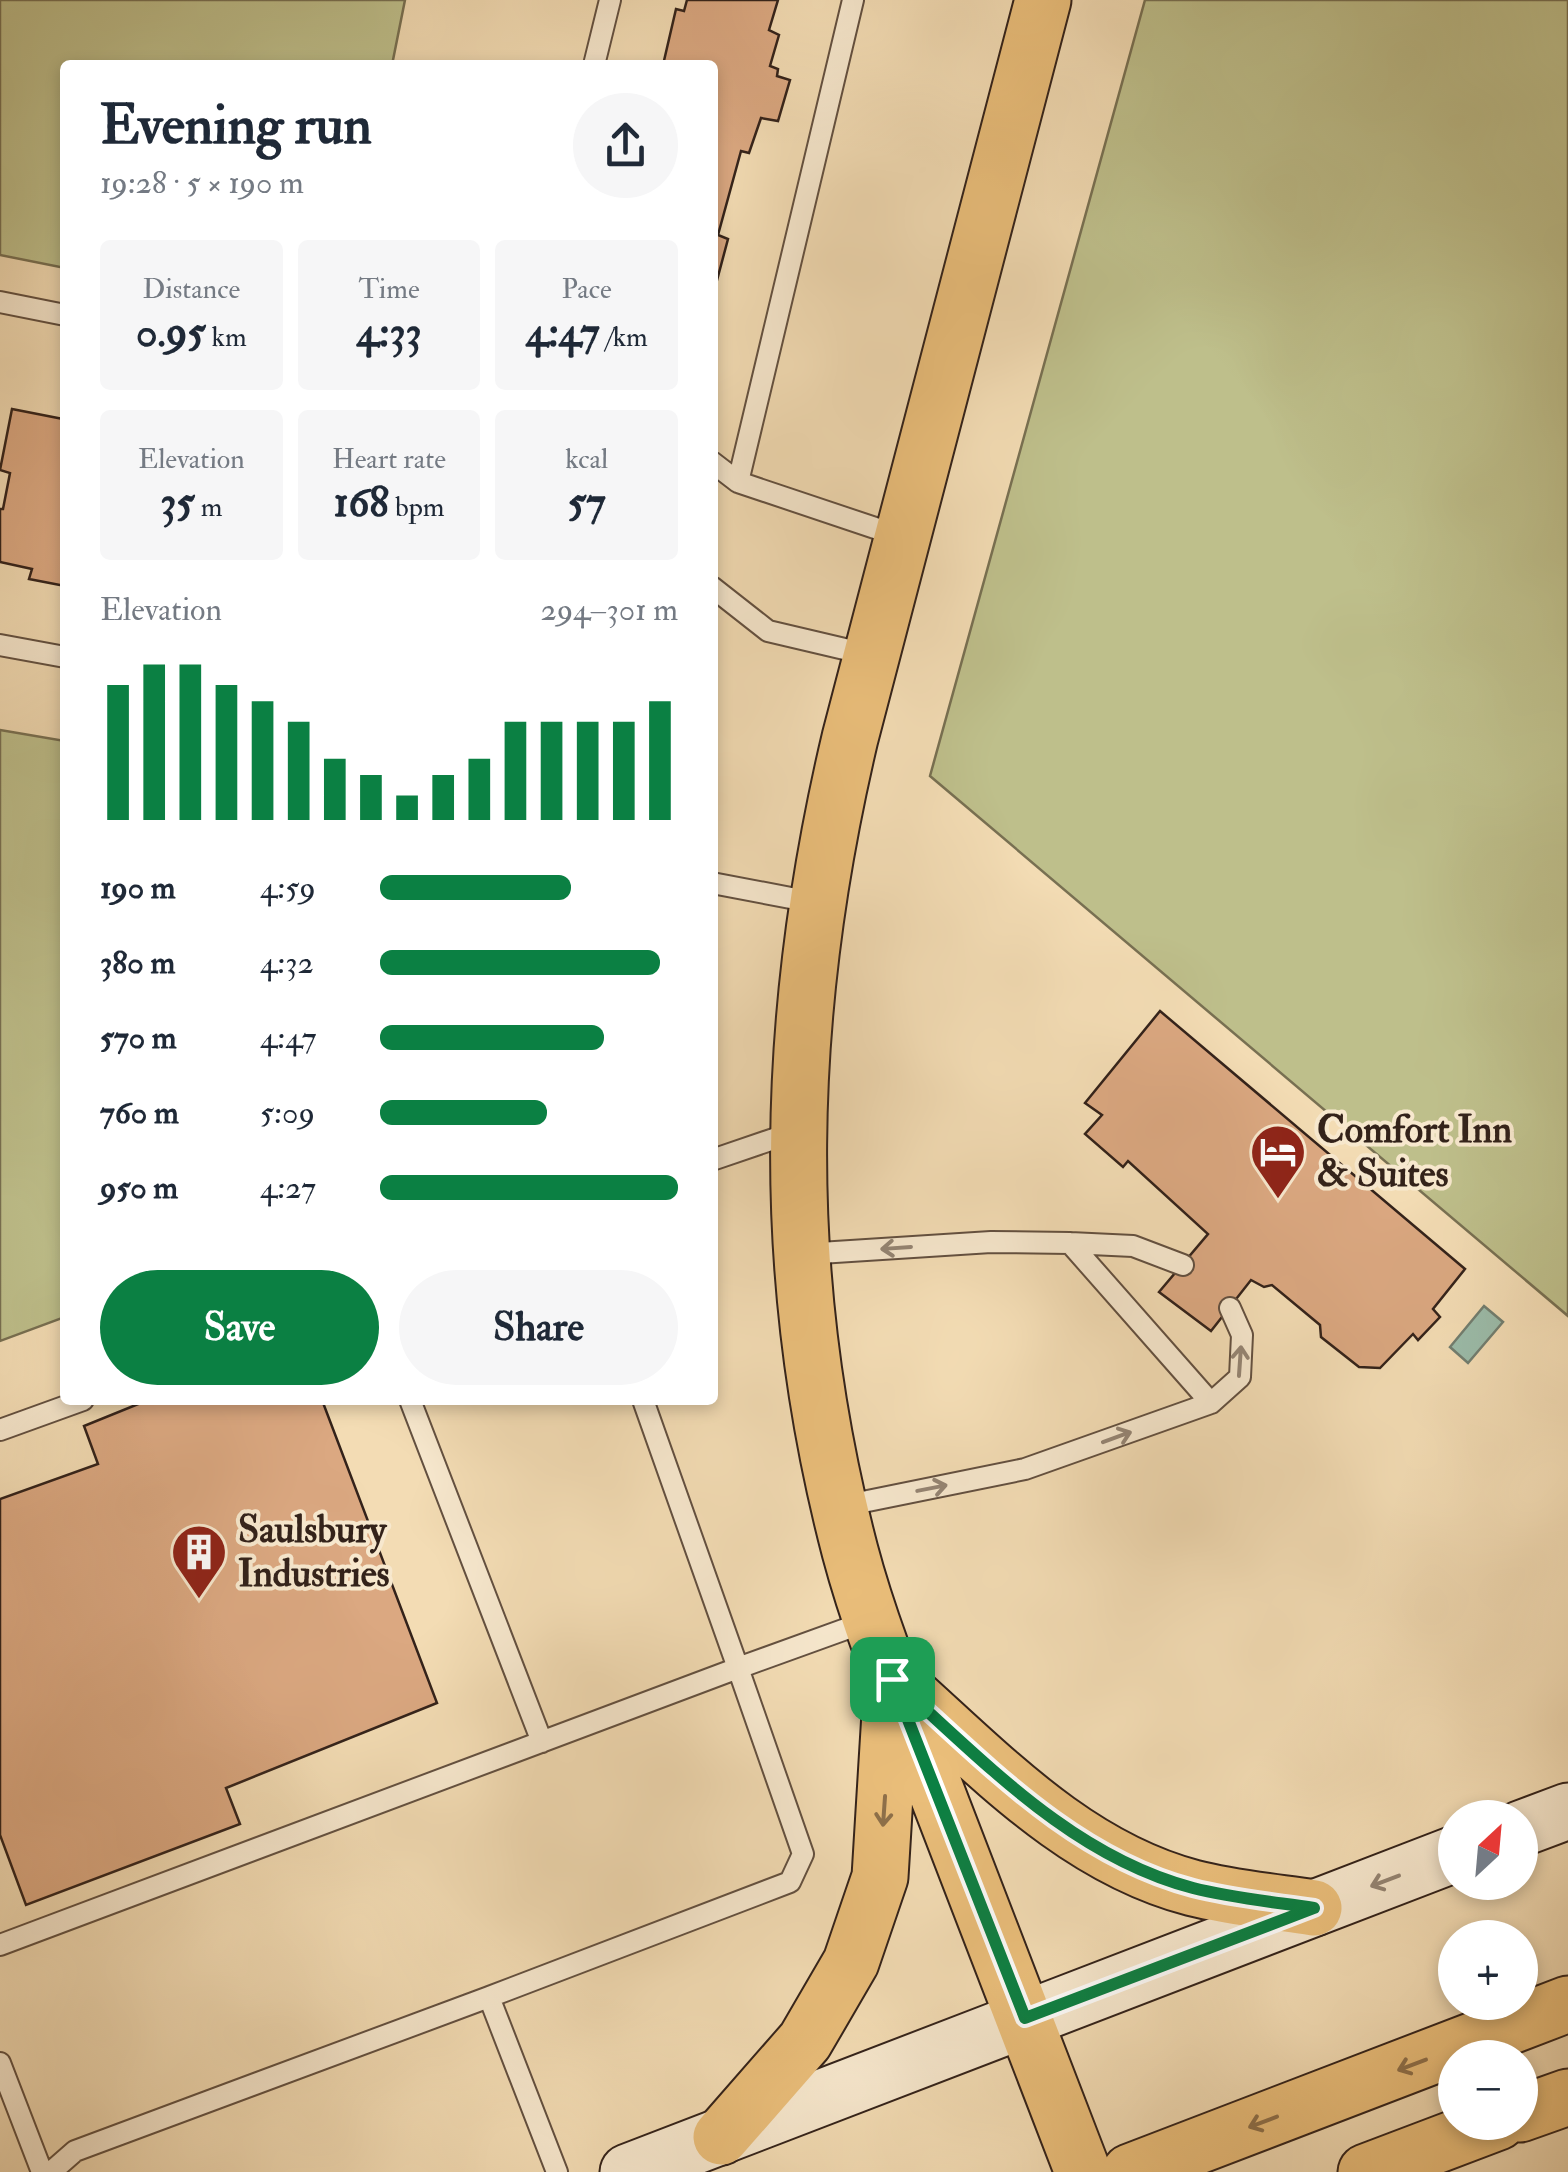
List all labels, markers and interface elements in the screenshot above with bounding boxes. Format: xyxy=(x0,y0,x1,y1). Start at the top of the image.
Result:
text: Evening run xyxy=(100,91,372,160)
button: share xyxy=(573,93,678,198)
text: 19:28 · 5 × 190 m xyxy=(100,163,304,203)
text: Distance xyxy=(142,272,240,307)
text: Time xyxy=(358,272,420,307)
text: Pace xyxy=(562,272,612,307)
text: 0.95 xyxy=(136,307,206,359)
text: 4:33 xyxy=(356,307,422,359)
text: 4:47 xyxy=(526,307,600,359)
text: km xyxy=(206,320,247,355)
text: /km xyxy=(600,320,648,355)
text: Elevation xyxy=(138,442,245,477)
text: Heart rate xyxy=(332,442,446,477)
text: kcal xyxy=(565,442,608,477)
text: 35 xyxy=(160,477,195,529)
text: 168 xyxy=(333,477,389,529)
text: 57 xyxy=(568,477,606,529)
text: m xyxy=(195,490,222,525)
text: bpm xyxy=(389,490,445,525)
text: Elevation xyxy=(100,590,222,630)
text: 294–301 m xyxy=(540,590,678,630)
text: 190 m xyxy=(100,868,176,908)
text: 4:59 xyxy=(260,868,316,908)
text: 380 m xyxy=(100,943,175,983)
text: 4:32 xyxy=(260,943,314,983)
text: 570 m xyxy=(100,1018,177,1058)
text: 4:47 xyxy=(260,1018,316,1058)
text: 760 m xyxy=(100,1093,179,1133)
text: 5:09 xyxy=(260,1093,315,1133)
place label: Comfort Inn & Suites xyxy=(1317,1106,1512,1198)
hotel icon: Comfort Inn & Suites xyxy=(1248,1122,1308,1201)
text: 950 m xyxy=(100,1168,178,1208)
text: 4:27 xyxy=(260,1168,316,1208)
one-way arrow xyxy=(880,1239,913,1258)
button: Save xyxy=(100,1270,379,1385)
button: Share xyxy=(399,1270,678,1385)
one-way arrow xyxy=(1231,1345,1250,1377)
one-way arrow xyxy=(1100,1426,1132,1444)
one-way arrow xyxy=(916,1477,948,1496)
place label: Saulsbury Industries xyxy=(238,1506,390,1598)
building icon: Saulsbury Industries xyxy=(169,1522,229,1601)
pin xyxy=(850,1637,935,1722)
icon: arrive xyxy=(865,1652,920,1707)
one-way arrow xyxy=(874,1795,893,1827)
north arrow xyxy=(1438,1800,1538,1900)
map controls xyxy=(1438,1800,1538,2140)
one-way arrow xyxy=(1370,1874,1400,1892)
button: + xyxy=(1438,1920,1538,2020)
button: − xyxy=(1438,2040,1538,2140)
one-way arrow xyxy=(1397,2058,1428,2076)
one-way arrow xyxy=(1249,2114,1280,2132)

